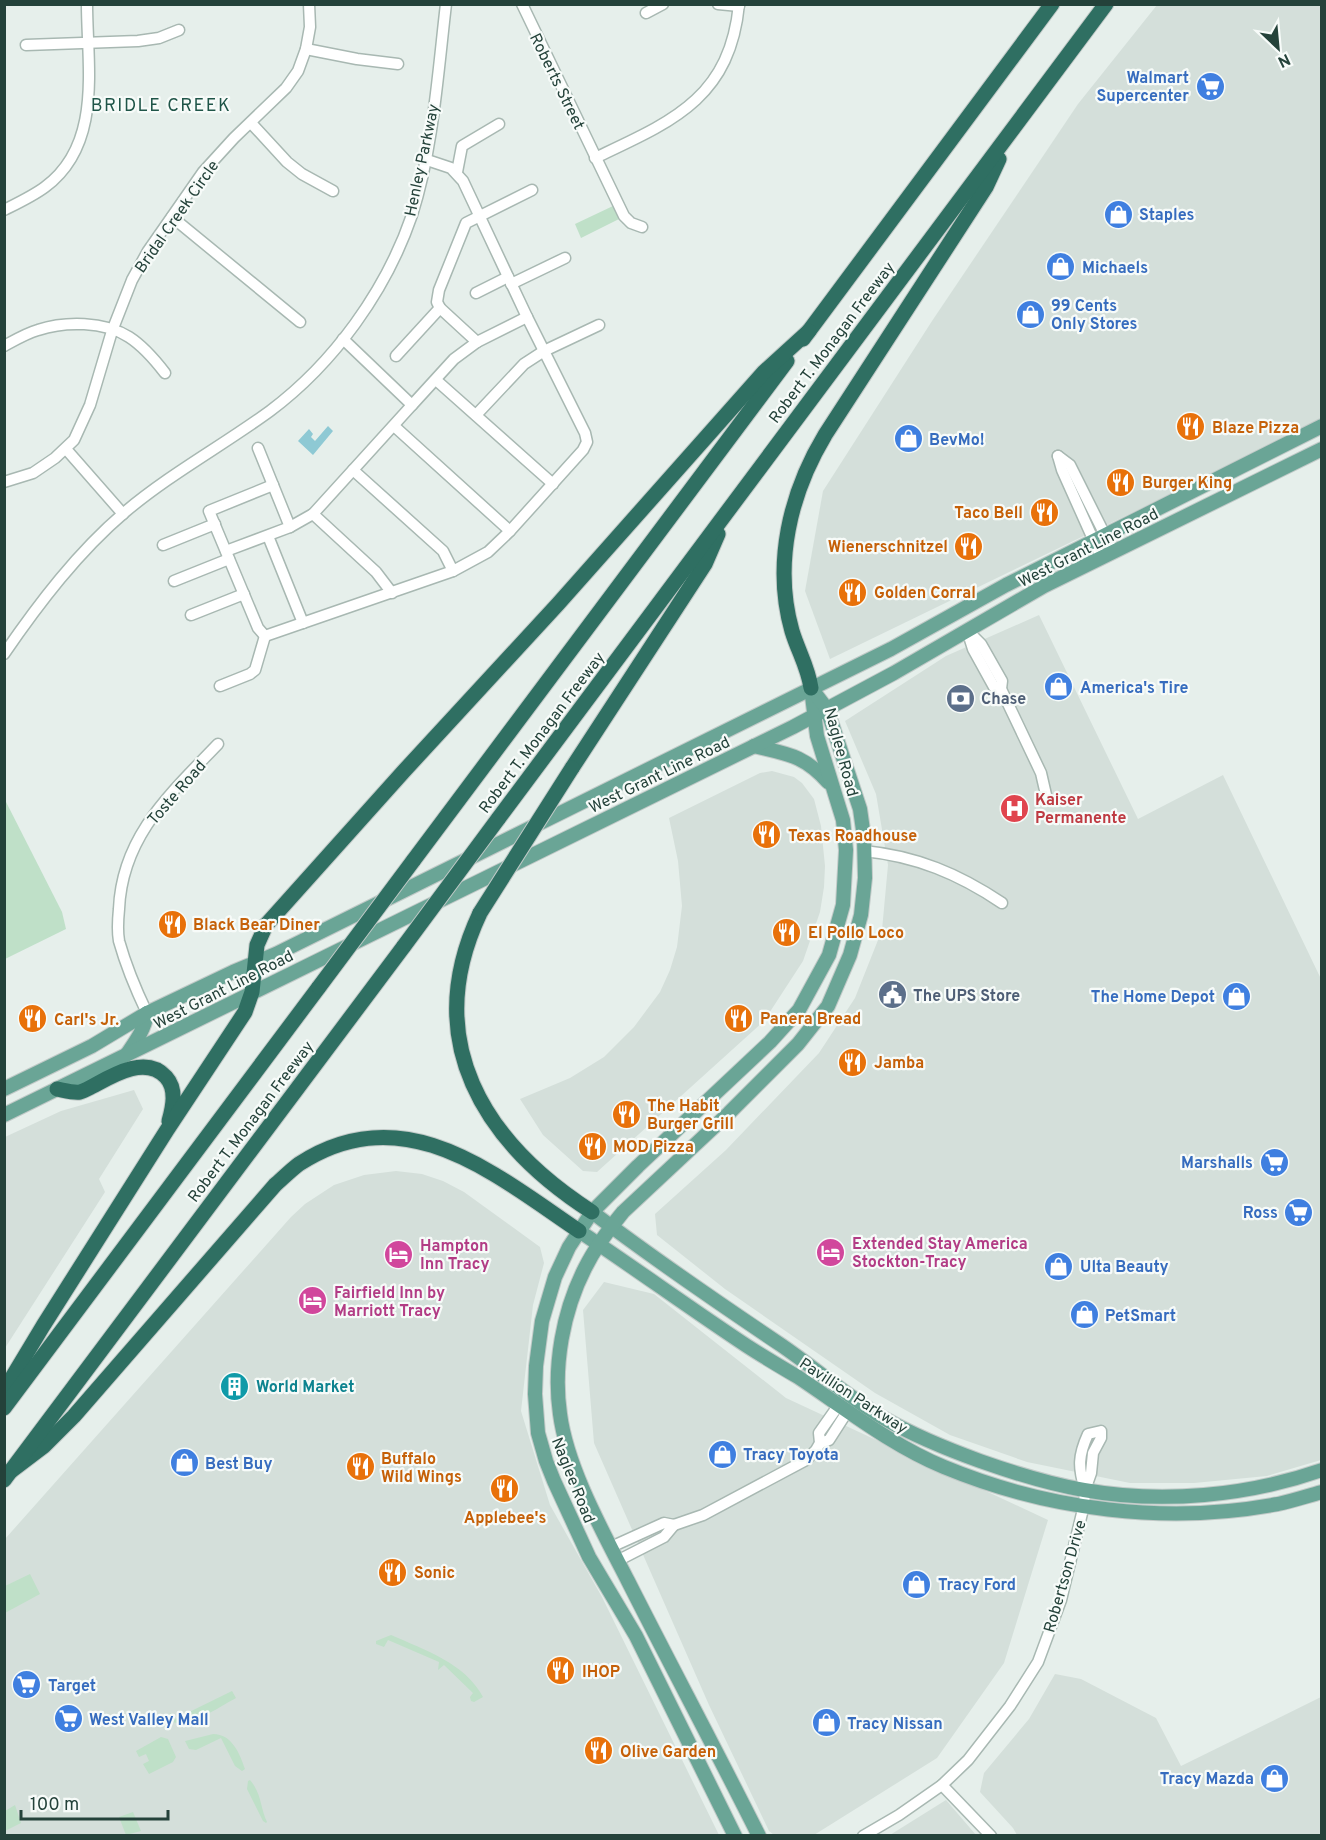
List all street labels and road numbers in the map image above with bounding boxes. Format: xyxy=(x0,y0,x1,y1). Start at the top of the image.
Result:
street label: Roberts Street xyxy=(524,30,588,133)
street label: Henley Parkway xyxy=(401,102,445,219)
street label: Bridal Creek Circle xyxy=(131,157,224,277)
street label: Robert T. Monagan Freeway xyxy=(765,259,900,428)
street label: West Grant Line Road xyxy=(1016,505,1162,593)
street label: Robert T. Monagan Freeway xyxy=(475,649,610,818)
street label: Naglee Road xyxy=(819,706,862,799)
street label: West Grant Line Road xyxy=(586,733,734,819)
street label: Toste Road xyxy=(144,757,211,830)
street label: West Grant Line Road xyxy=(151,947,297,1035)
street label: Robert T. Monagan Freeway xyxy=(184,1038,319,1207)
street label: Pavillion Parkway xyxy=(795,1354,911,1439)
street label: Naglee Road xyxy=(546,1435,598,1527)
street label: Robertson Drive xyxy=(1040,1518,1092,1635)

